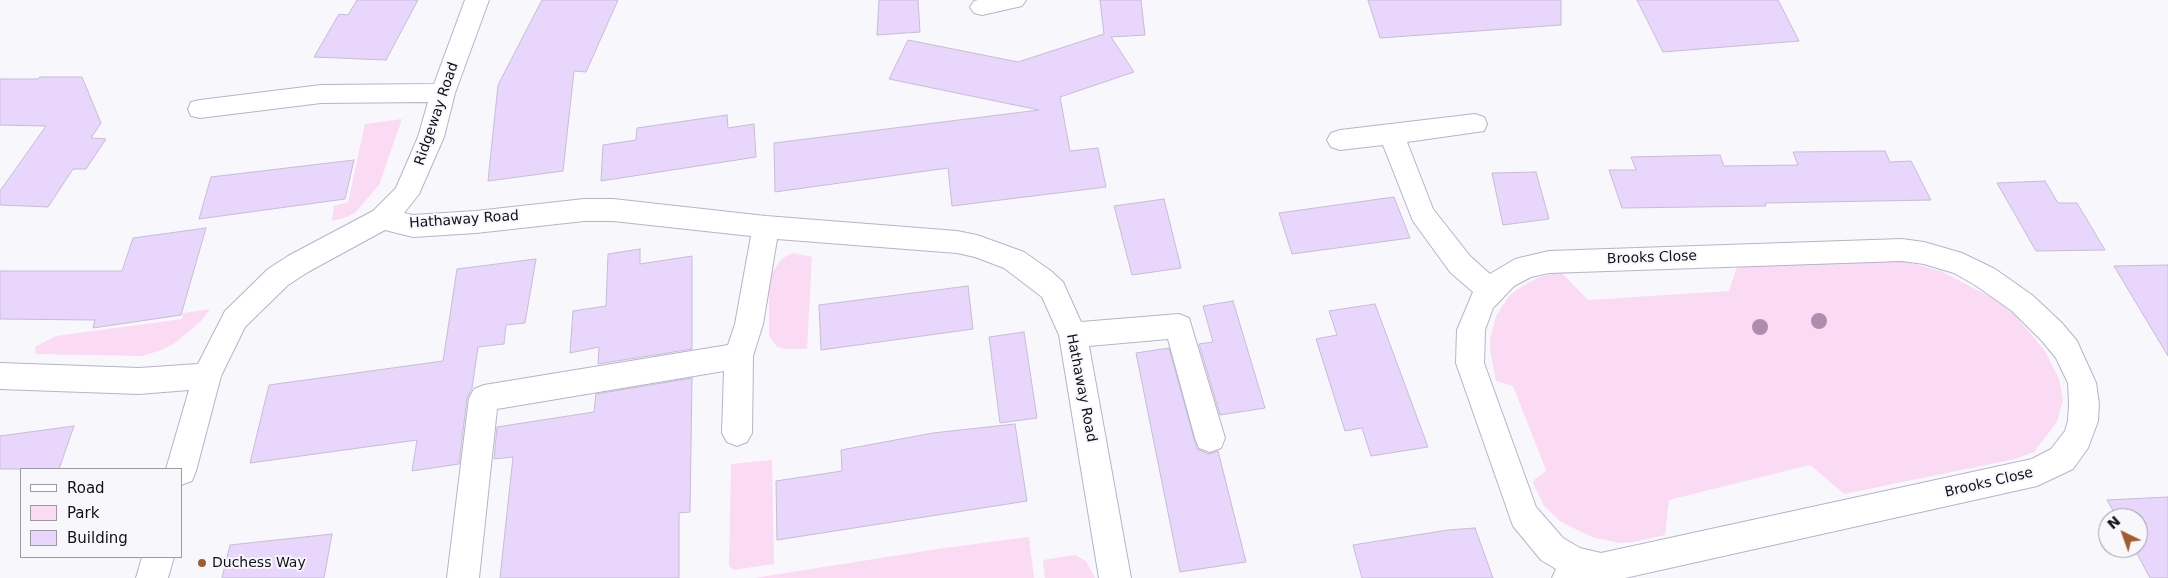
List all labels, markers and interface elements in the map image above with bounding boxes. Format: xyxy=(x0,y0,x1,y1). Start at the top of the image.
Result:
street label: Ridgeway Road xyxy=(411,60,463,168)
street label: Hathaway Road xyxy=(409,208,519,232)
street label: Brooks Close xyxy=(1607,248,1697,268)
street label: Hathaway Road xyxy=(1062,332,1100,444)
street label: Brooks Close xyxy=(1943,465,2035,501)
legend xyxy=(20,468,182,558)
text: Road xyxy=(67,479,105,497)
text: Park xyxy=(67,504,99,522)
north arrow xyxy=(2098,508,2148,558)
text: N xyxy=(2104,513,2123,532)
text: Building xyxy=(67,529,128,547)
place label: Duchess Way xyxy=(212,555,306,571)
marker: Duchess Way xyxy=(196,557,208,569)

